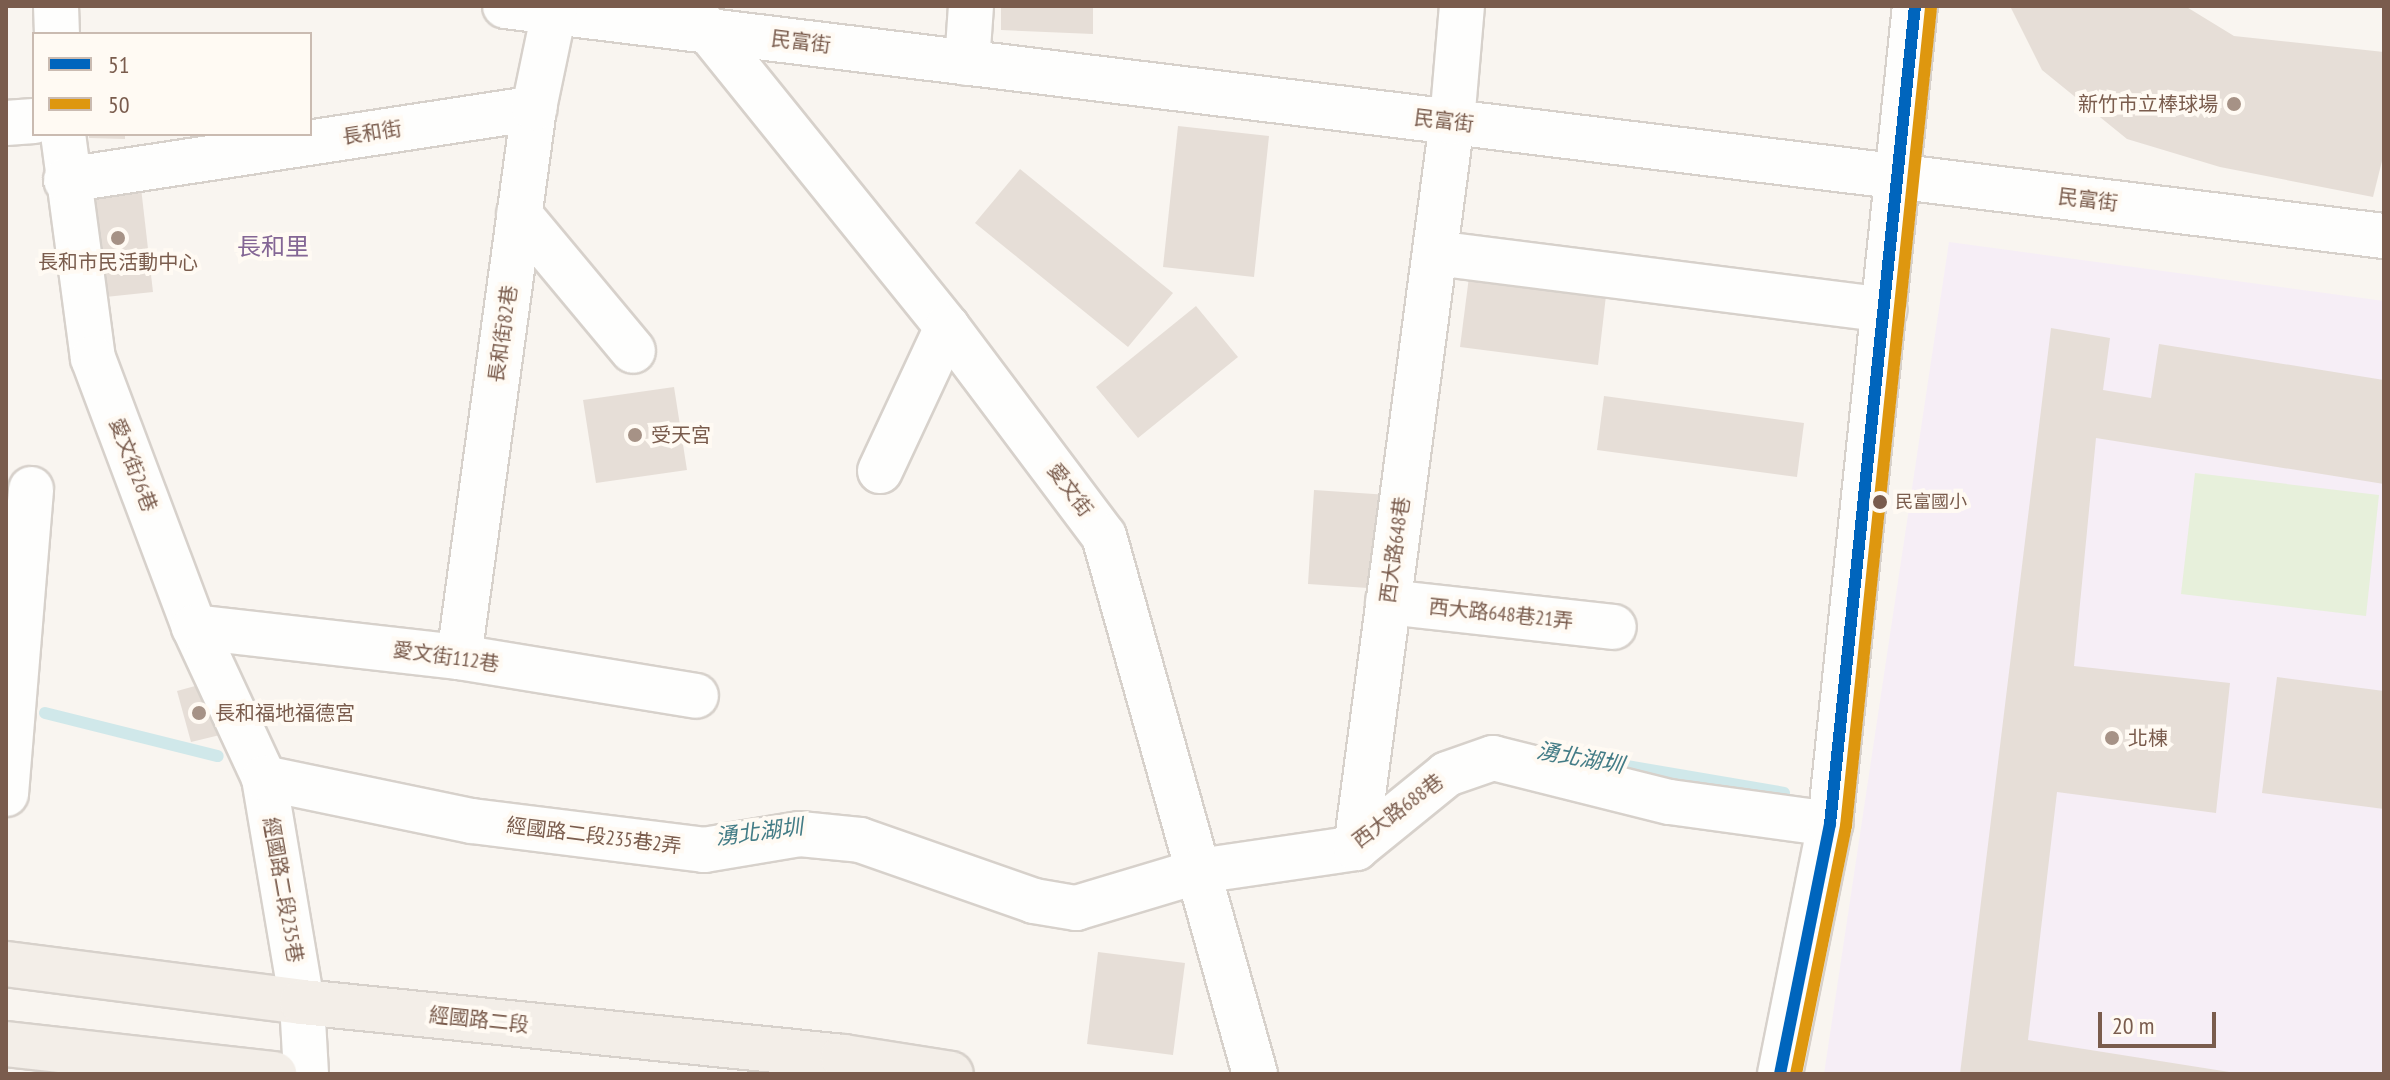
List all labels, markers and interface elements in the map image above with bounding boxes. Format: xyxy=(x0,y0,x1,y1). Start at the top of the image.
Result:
street label: 民富街 xyxy=(770,26,832,58)
legend xyxy=(32,32,312,136)
text: 51 xyxy=(108,49,130,80)
text: 50 xyxy=(108,89,130,120)
place label: 新竹市立棒球場 xyxy=(2078,92,2218,116)
marker: 新竹市立棒球場 xyxy=(2225,95,2243,113)
street label: 民富街 xyxy=(1413,105,1475,137)
street label: 長和街 xyxy=(340,116,404,150)
street label: 民富街 xyxy=(2057,184,2119,216)
marker: 長和市民活動中心 xyxy=(109,229,127,247)
district label: 長和里 xyxy=(237,233,309,261)
place label: 長和市民活動中心 xyxy=(38,250,198,274)
street label: 長和街82巷 xyxy=(484,284,522,384)
street label: 愛文街26巷 xyxy=(104,415,162,515)
place label: 受天宮 xyxy=(651,423,711,447)
marker: 受天宮 xyxy=(626,426,644,444)
street label: 愛文街 xyxy=(1042,459,1098,521)
place label: 民富國小 xyxy=(1895,491,1967,513)
marker: 民富國小 xyxy=(1872,494,1888,510)
street label: 西大路648巷 xyxy=(1376,495,1414,605)
street label: 西大路648巷21弄 xyxy=(1428,594,1574,634)
street label: 愛文街112巷 xyxy=(391,638,501,676)
place label: 長和福地福德宮 xyxy=(215,701,355,725)
marker: 長和福地福德宮 xyxy=(190,704,208,722)
place label: 北棟 xyxy=(2128,726,2168,750)
marker: 北棟 xyxy=(2103,729,2121,747)
water label: 湧北湖圳 xyxy=(1534,737,1626,779)
street label: 西大路688巷 xyxy=(1348,769,1448,853)
street label: 經國路二段235巷2弄 xyxy=(505,813,683,859)
water label: 湧北湖圳 xyxy=(714,814,804,850)
street label: 經國路二段235巷 xyxy=(258,816,308,964)
scale bar xyxy=(2102,996,2220,1046)
street label: 經國路二段 xyxy=(428,1003,530,1037)
text: 20 m xyxy=(2112,1010,2154,1041)

